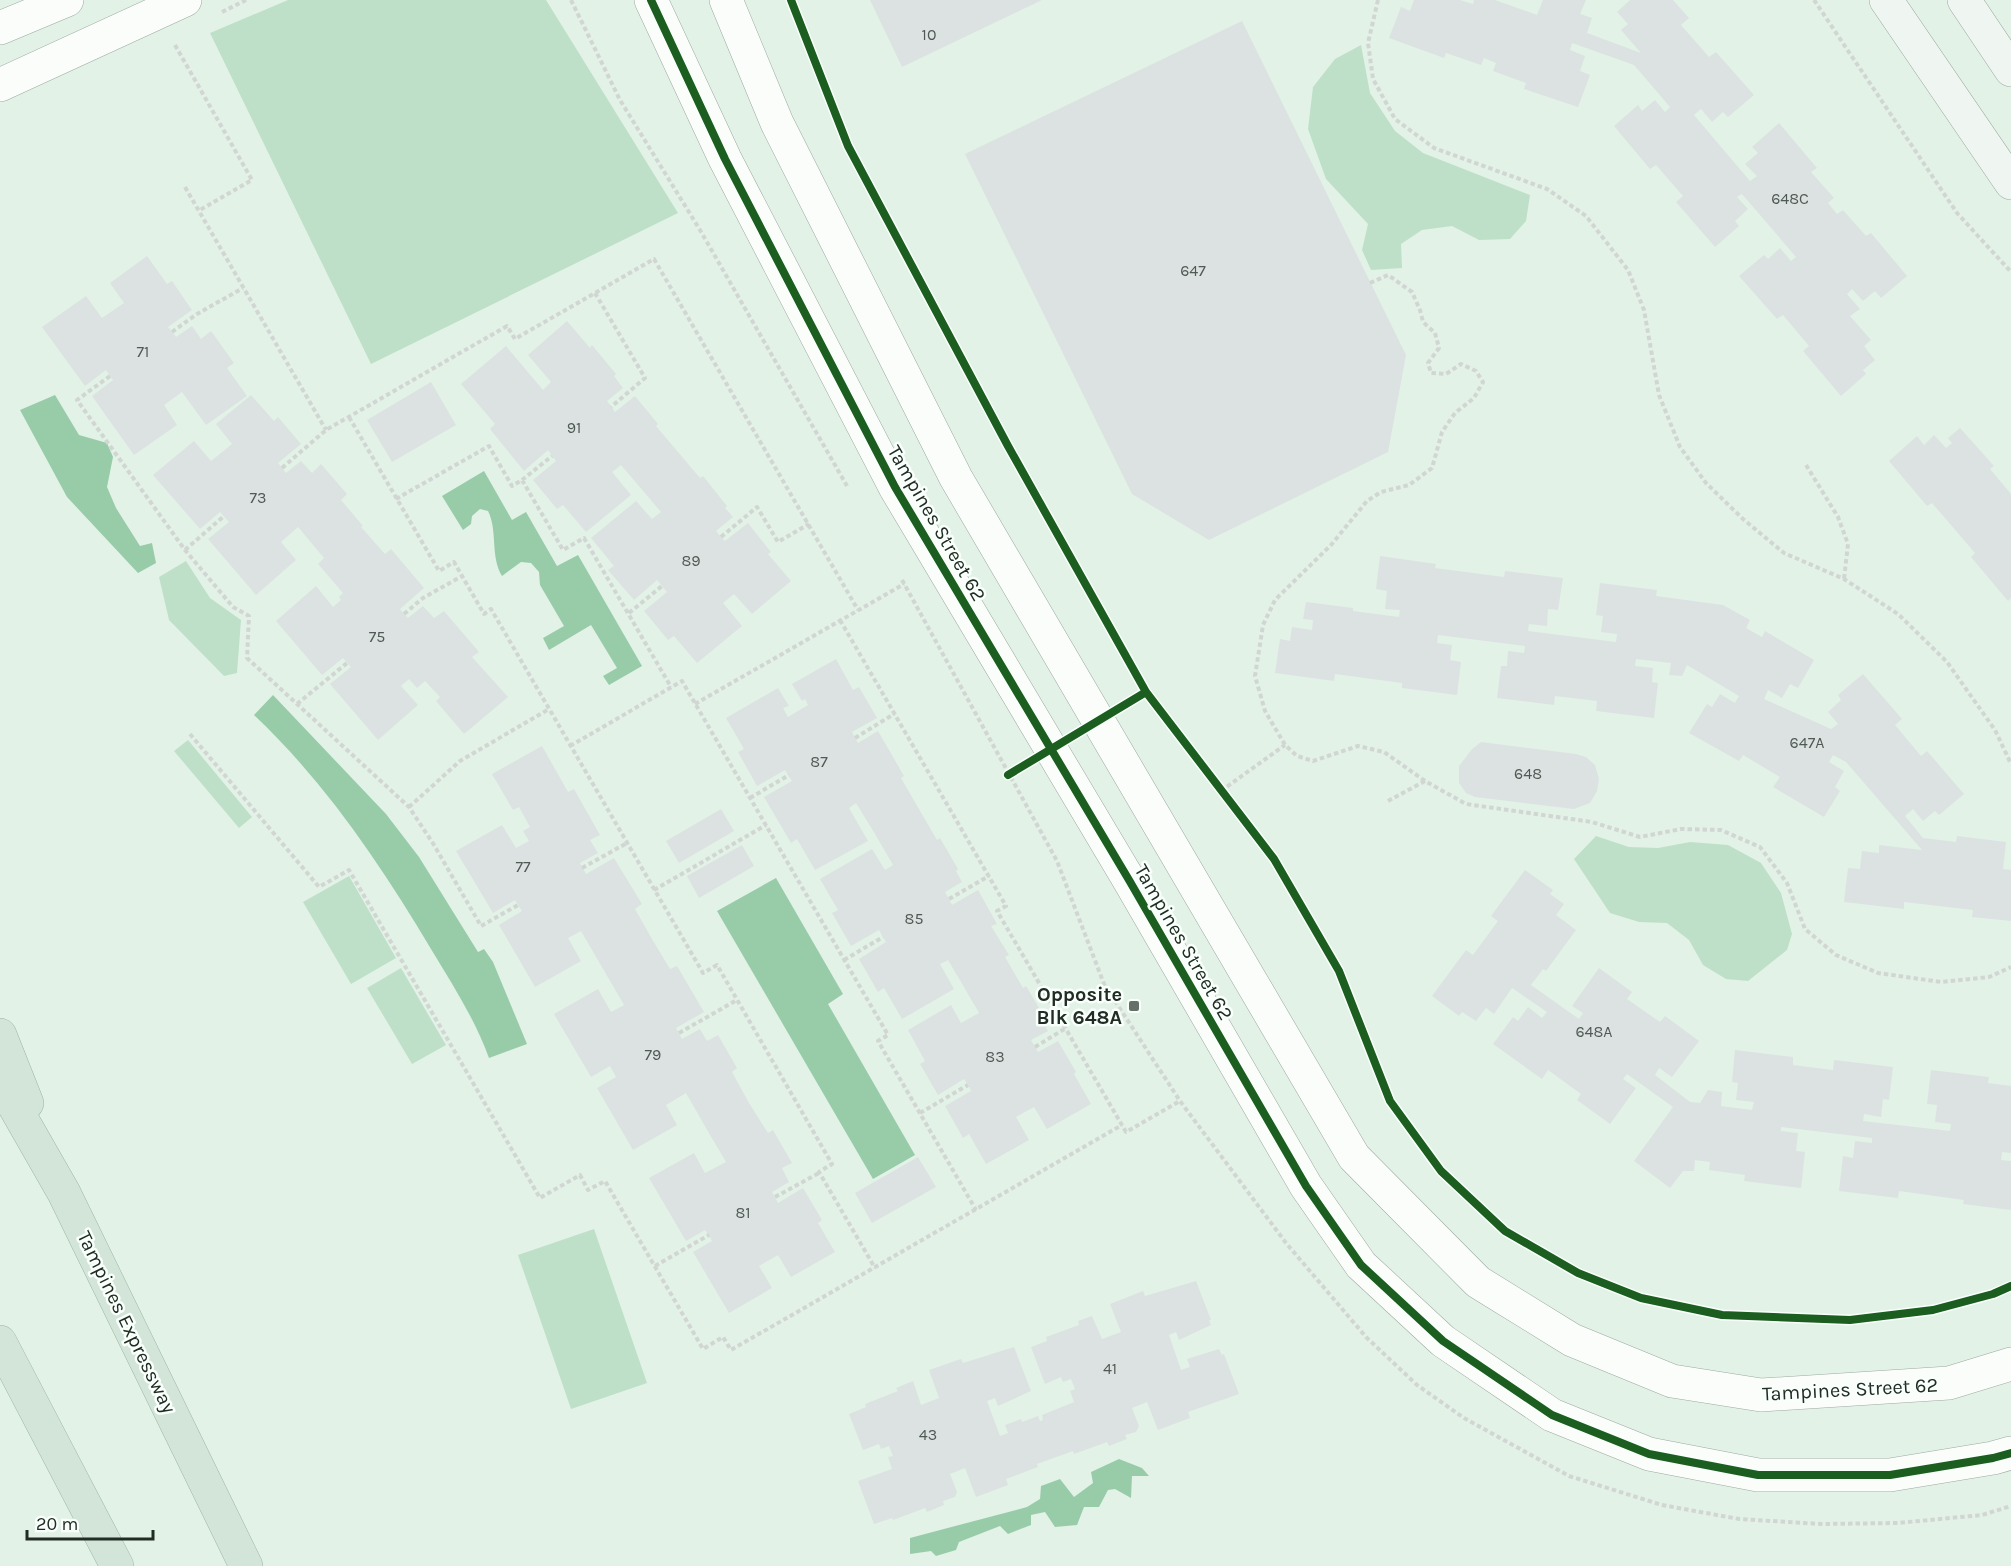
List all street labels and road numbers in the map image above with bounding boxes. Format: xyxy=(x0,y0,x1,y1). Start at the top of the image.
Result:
street label: Tampines Street 62 xyxy=(883,441,991,605)
street label: Tampines Street 62 xyxy=(1130,860,1238,1024)
street label: Tampines Expressway xyxy=(72,1227,181,1417)
street label: Tampines Street 62 xyxy=(1762,1373,1938,1406)

